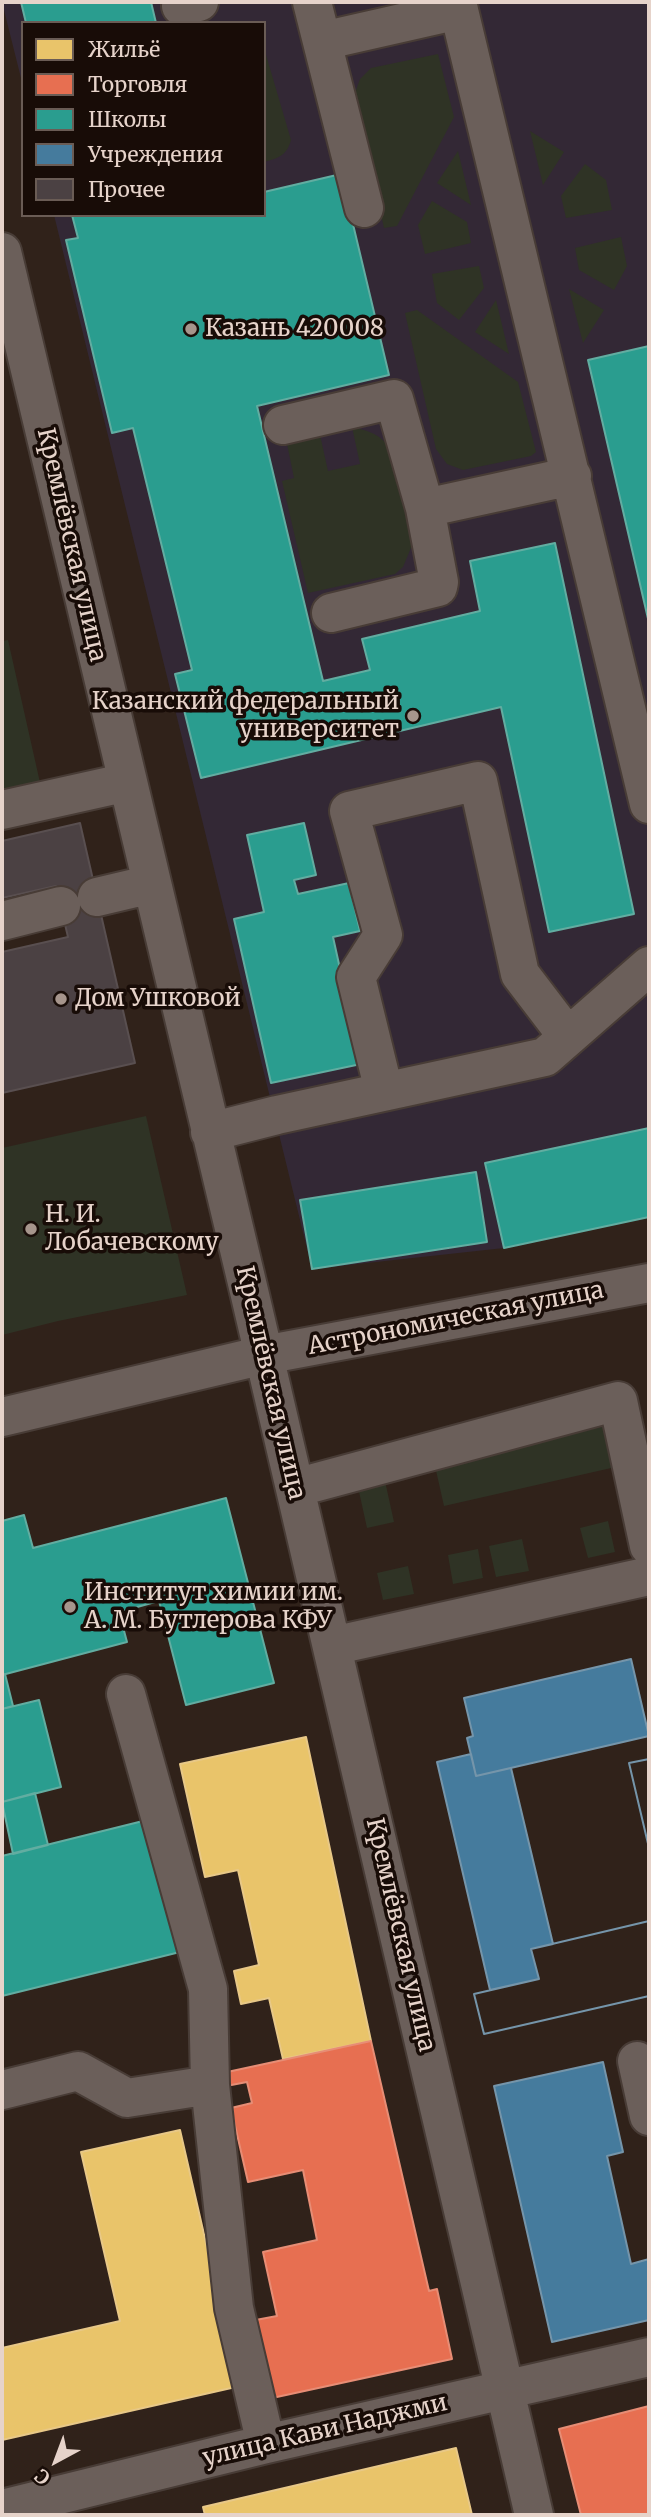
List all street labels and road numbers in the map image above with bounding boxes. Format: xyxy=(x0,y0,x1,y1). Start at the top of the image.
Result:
street label: Кремлёвская улица xyxy=(30,425,112,665)
street label: Кремлёвская улица xyxy=(229,1263,311,1503)
street label: Астрономическая улица xyxy=(306,1276,606,1362)
street label: Кремлёвская улица xyxy=(359,1815,441,2055)
street label: улица Кави Наджми xyxy=(200,2389,450,2473)

